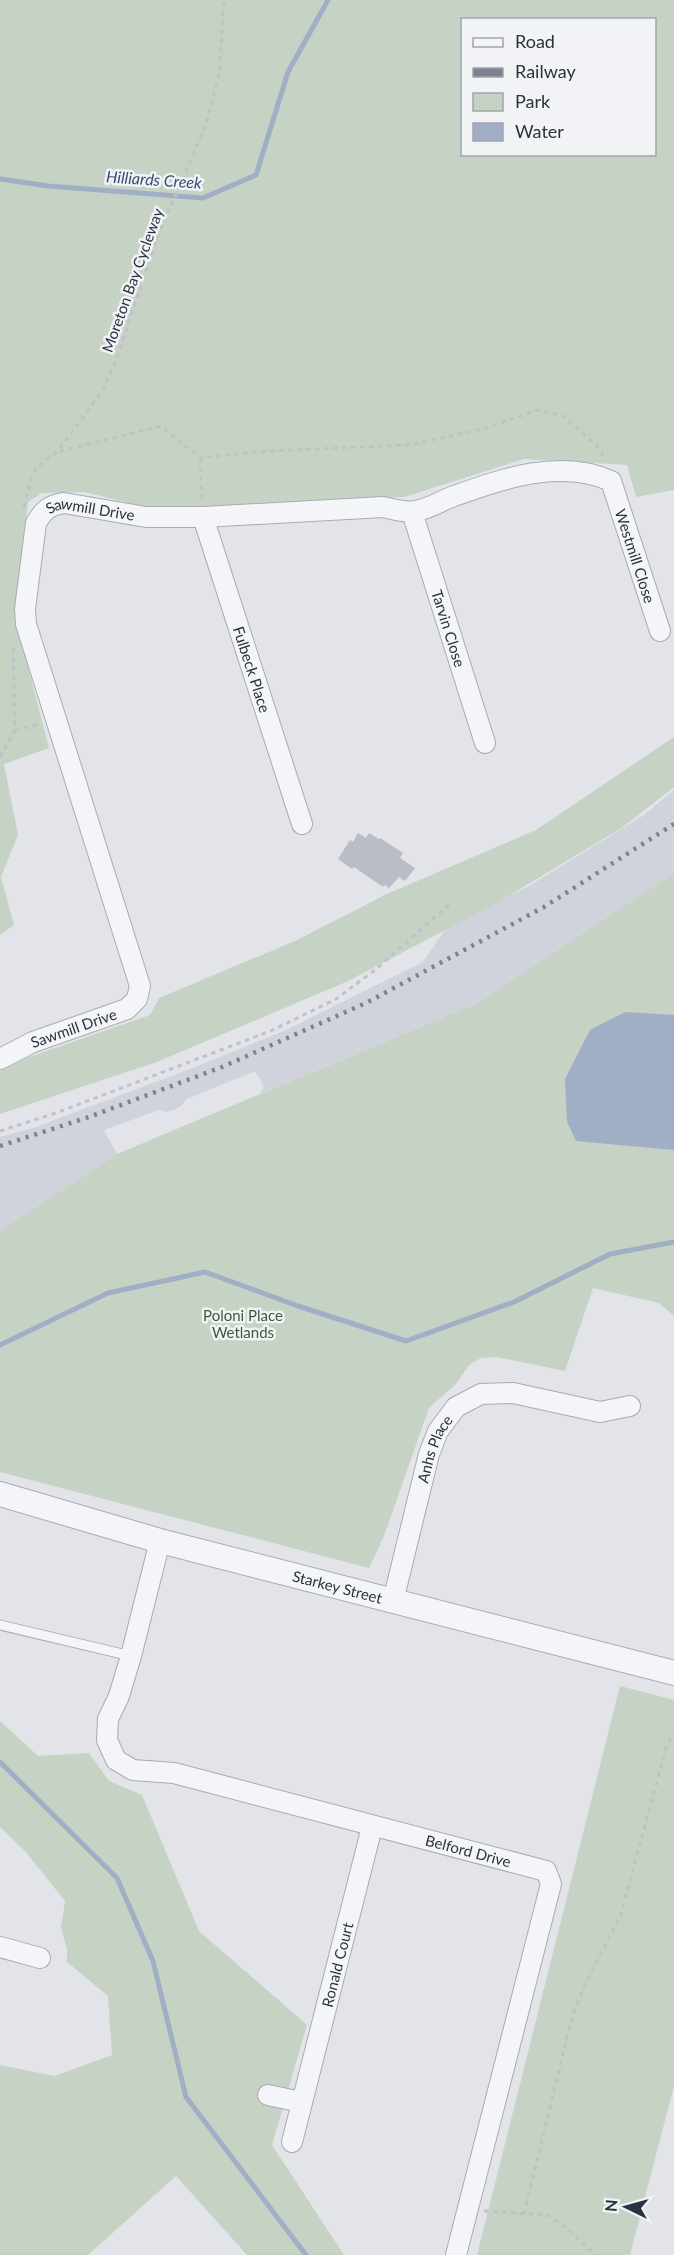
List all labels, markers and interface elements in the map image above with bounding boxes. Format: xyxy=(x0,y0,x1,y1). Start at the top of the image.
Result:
legend xyxy=(461,18,656,156)
text: Road xyxy=(515,30,555,52)
text: Railway xyxy=(515,60,576,82)
text: Park xyxy=(515,90,551,112)
text: Water xyxy=(515,120,564,142)
water label: Hilliards Creek xyxy=(106,166,203,192)
street label: Moreton Bay Cycleway xyxy=(98,205,167,354)
street label: Sawmill Drive xyxy=(42,494,136,524)
street label: Westmill Close xyxy=(612,507,659,605)
street label: Tarvin Close xyxy=(428,587,469,669)
street label: Fulbeck Place xyxy=(230,624,274,715)
street label: Sawmill Drive xyxy=(28,1004,119,1051)
park label: Poloni Place Wetlands xyxy=(203,1306,283,1341)
street label: Anhs Place xyxy=(413,1411,456,1485)
street label: Starkey Street xyxy=(291,1566,385,1607)
street label: Belford Drive xyxy=(424,1831,513,1870)
street label: Ronald Court xyxy=(318,1920,357,2009)
north arrow xyxy=(596,2177,656,2237)
text: N xyxy=(601,2199,621,2213)

